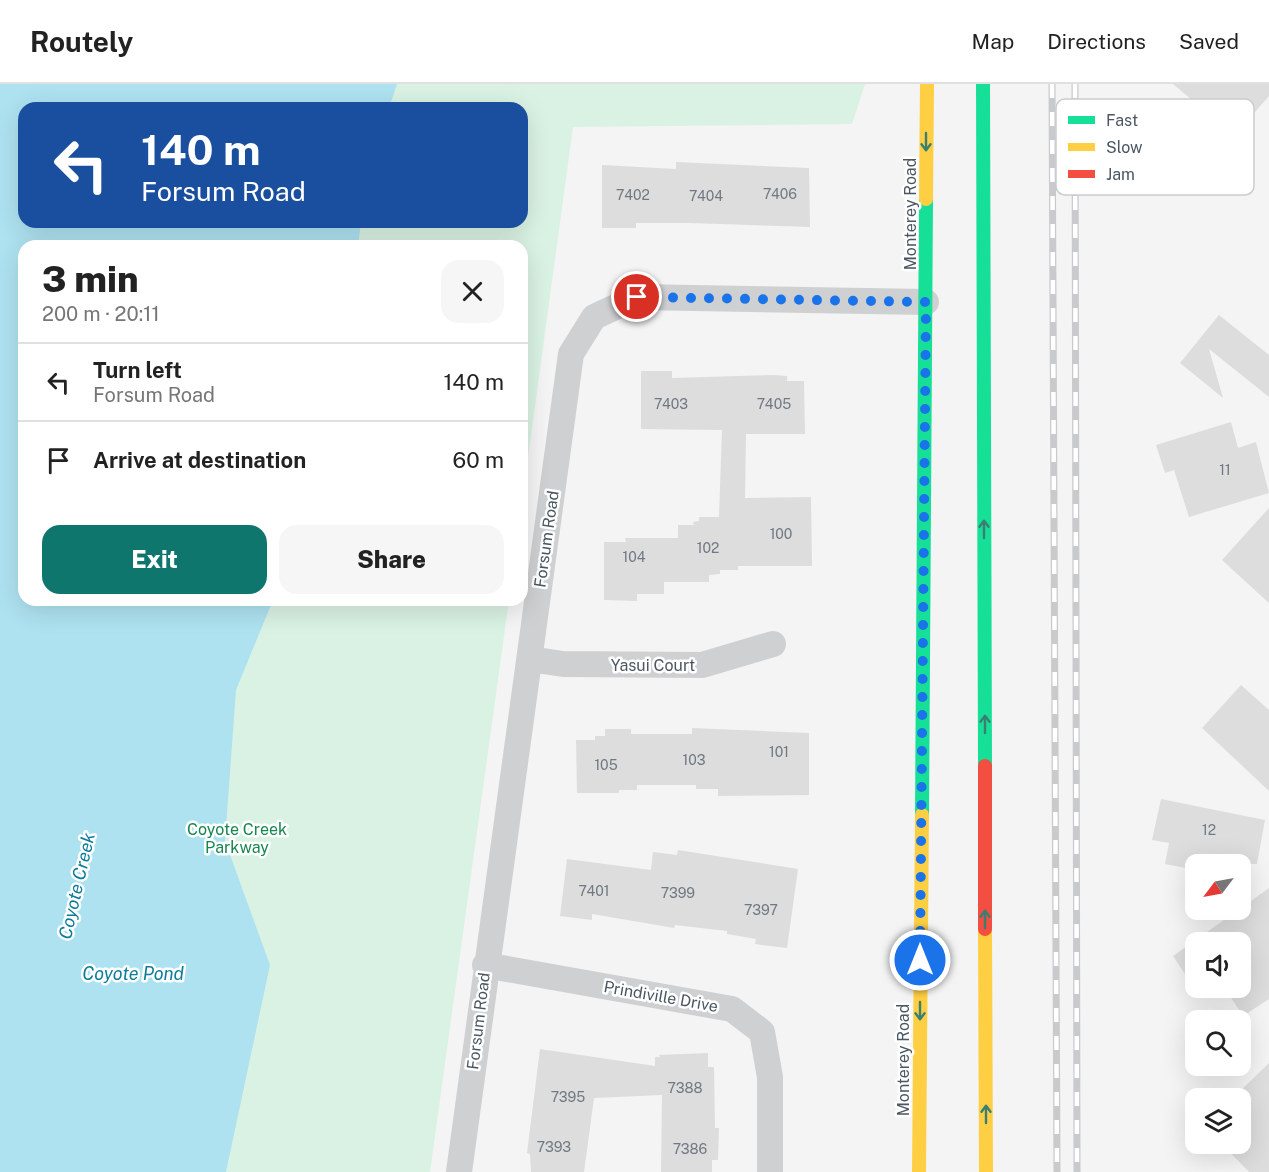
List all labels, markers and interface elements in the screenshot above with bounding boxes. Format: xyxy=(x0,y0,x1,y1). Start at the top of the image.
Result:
text: Routely xyxy=(30,25,133,58)
text: Map xyxy=(972,29,1014,54)
text: Directions xyxy=(1047,29,1146,54)
text: Saved xyxy=(1179,29,1239,54)
legend xyxy=(1056,99,1254,195)
text: Fast xyxy=(1106,111,1138,130)
text: 140 m xyxy=(141,125,261,174)
icon: left xyxy=(42,126,120,204)
one-way arrow xyxy=(921,132,932,152)
text: Slow xyxy=(1106,138,1143,157)
street label: Monterey Road xyxy=(901,158,920,270)
text: Jam xyxy=(1106,165,1135,184)
text: Forsum Road xyxy=(141,175,306,207)
house number: 7406 xyxy=(763,186,797,202)
house number: 7402 xyxy=(616,187,650,203)
house number: 7404 xyxy=(689,188,723,204)
text: 3 min xyxy=(42,258,139,300)
button: close xyxy=(441,260,504,323)
pin xyxy=(611,271,662,322)
icon: arrive xyxy=(620,280,653,313)
text: 200 m · 20:11 xyxy=(42,302,160,326)
text: Turn left xyxy=(93,357,182,383)
icon: left xyxy=(42,366,75,399)
text: 140 m xyxy=(443,369,504,395)
text: Forsum Road xyxy=(93,383,215,407)
house number: 7403 xyxy=(654,396,688,412)
house number: 7405 xyxy=(757,396,791,412)
icon: arrive xyxy=(42,444,75,477)
text: Arrive at destination xyxy=(93,447,306,473)
text: 60 m xyxy=(453,447,504,473)
house number: 11 xyxy=(1219,462,1231,478)
street label: Forsum Road xyxy=(530,489,563,589)
one-way arrow xyxy=(978,519,990,539)
button: Exit xyxy=(42,525,267,594)
button: Share xyxy=(279,525,504,594)
house number: 100 xyxy=(770,526,792,542)
house number: 102 xyxy=(697,540,719,556)
house number: 104 xyxy=(622,549,646,565)
street label: Yasui Court xyxy=(611,656,695,675)
one-way arrow xyxy=(979,714,991,734)
house number: 101 xyxy=(769,744,789,760)
house number: 103 xyxy=(683,752,706,768)
house number: 105 xyxy=(594,757,618,773)
park label: Coyote Creek Parkway xyxy=(187,820,287,857)
house number: 12 xyxy=(1202,822,1216,838)
water label: Coyote Creek xyxy=(54,830,99,941)
north arrow xyxy=(1185,854,1251,920)
map controls xyxy=(1185,854,1251,1154)
house number: 7401 xyxy=(578,883,610,899)
house number: 7399 xyxy=(661,885,695,901)
house number: 7397 xyxy=(744,902,778,918)
one-way arrow xyxy=(979,909,991,929)
position arrow xyxy=(888,928,952,992)
button: sound xyxy=(1185,932,1251,998)
water label: Coyote Pond xyxy=(82,963,184,984)
street label: Forsum Road xyxy=(463,971,494,1071)
street label: Prindiville Drive xyxy=(602,977,720,1016)
one-way arrow xyxy=(914,1001,926,1021)
street label: Monterey Road xyxy=(894,1004,913,1116)
button: search xyxy=(1185,1010,1251,1076)
house number: 7388 xyxy=(668,1080,702,1096)
button: layers xyxy=(1185,1088,1251,1154)
house number: 7395 xyxy=(551,1089,585,1105)
one-way arrow xyxy=(980,1104,992,1124)
house number: 7393 xyxy=(537,1139,571,1155)
house number: 7386 xyxy=(673,1141,708,1157)

